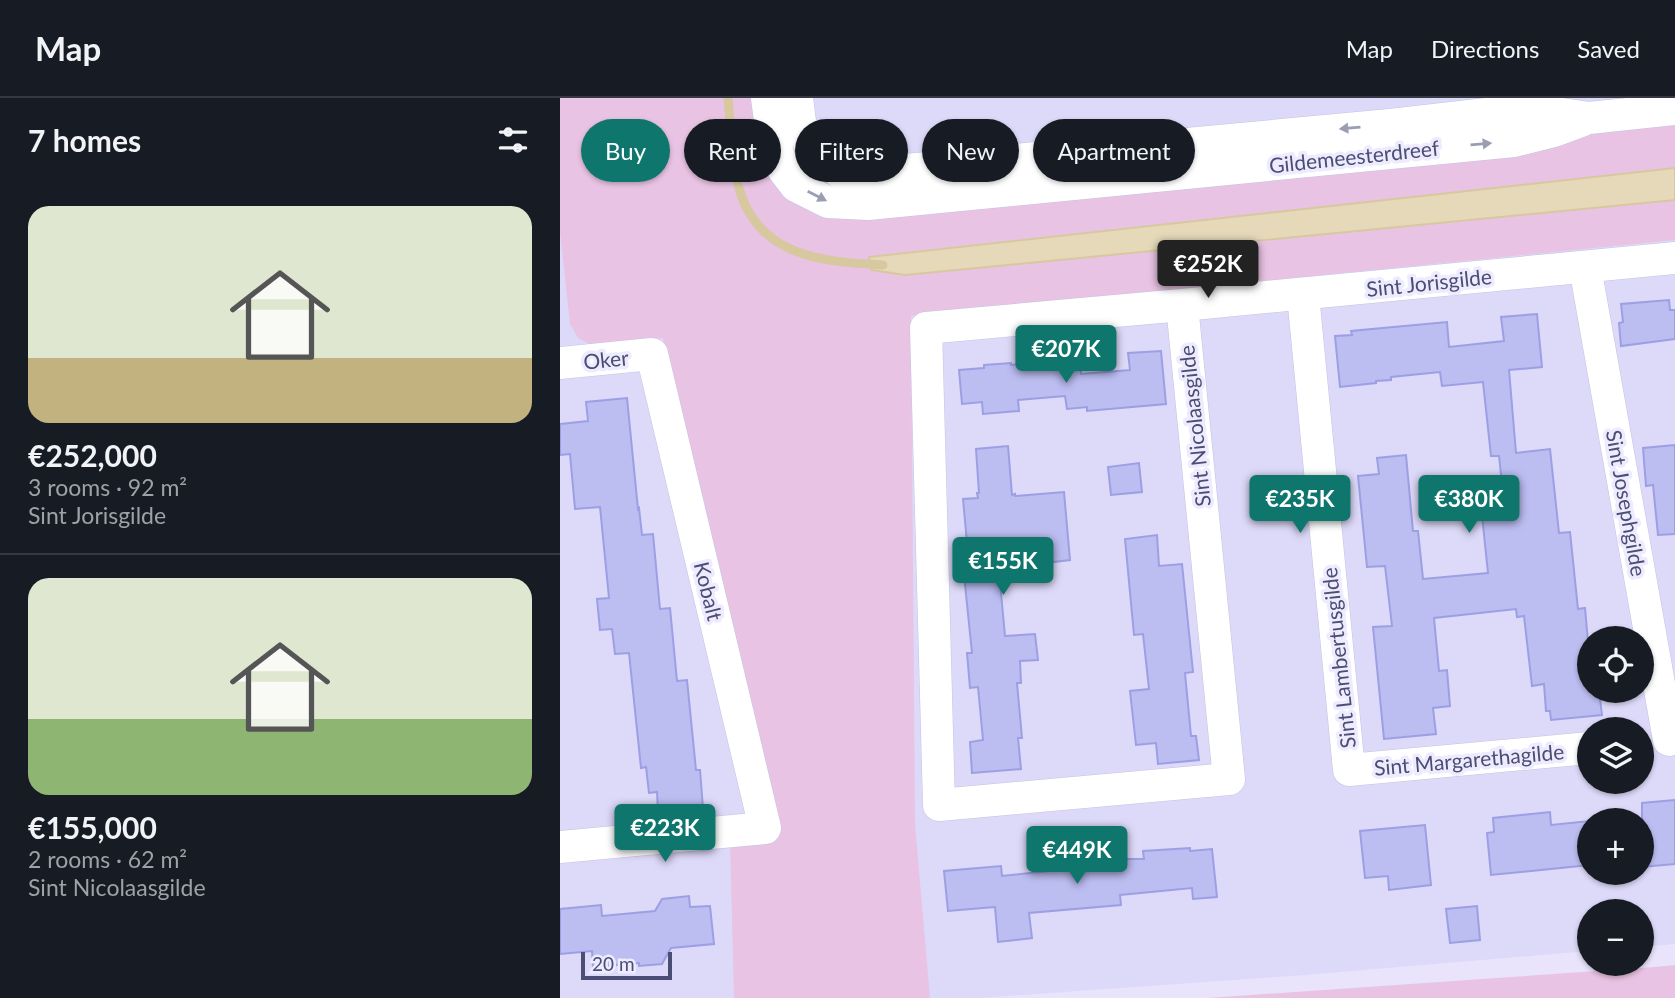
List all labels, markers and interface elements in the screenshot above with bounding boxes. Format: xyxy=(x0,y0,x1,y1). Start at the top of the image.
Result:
text: Map xyxy=(35,28,101,68)
text: Map xyxy=(1346,34,1393,63)
text: Directions xyxy=(1431,34,1539,63)
text: Saved xyxy=(1577,34,1640,63)
chip: Buy xyxy=(581,119,670,182)
chip: Rent xyxy=(684,119,781,182)
chip: Filters xyxy=(795,119,908,182)
chip: New xyxy=(922,119,1019,182)
chip: Apartment xyxy=(1033,119,1195,182)
icon: filters xyxy=(494,121,532,159)
text: 7 homes xyxy=(28,122,141,158)
one-way arrow xyxy=(1339,123,1361,134)
street label: Gildemeesterdreef xyxy=(1268,135,1441,177)
one-way arrow xyxy=(1470,138,1492,149)
one-way arrow xyxy=(807,190,827,202)
pin: €252K xyxy=(1159,240,1257,300)
text: €252K xyxy=(1173,249,1243,277)
icon: home xyxy=(217,252,343,378)
street label: Sint Jorisgilde xyxy=(1365,263,1493,301)
pin: €207K xyxy=(1017,326,1115,385)
text: €207K xyxy=(1031,334,1101,362)
street label: Oker xyxy=(582,344,630,374)
street label: Sint Nicolaasgilde xyxy=(1173,344,1215,508)
street label: Sint Josephgilde xyxy=(1602,428,1652,578)
text: €252,000 xyxy=(28,437,157,473)
text: 3 rooms · 92 m² xyxy=(28,473,187,501)
pin: €235K xyxy=(1251,476,1349,535)
pin: €380K xyxy=(1420,476,1518,535)
text: €235K xyxy=(1265,484,1335,512)
text: €380K xyxy=(1434,484,1504,512)
text: Sint Jorisgilde xyxy=(28,501,166,529)
pin: €155K xyxy=(954,538,1052,597)
text: €155K xyxy=(968,546,1038,574)
street label: Kobalt xyxy=(690,559,728,623)
street label: Sint Lambertusgilde xyxy=(1316,566,1360,750)
icon: home xyxy=(217,624,343,750)
map controls xyxy=(1577,626,1654,976)
button: locate xyxy=(1577,626,1654,703)
button: layers xyxy=(1577,717,1654,794)
street label: Sint Margarethagilde xyxy=(1373,738,1565,780)
pin: €223K xyxy=(616,804,714,864)
button: + xyxy=(1577,808,1654,885)
text: €155,000 xyxy=(28,809,157,845)
text: €223K xyxy=(630,813,700,841)
pin: €449K xyxy=(1028,826,1126,886)
text: €449K xyxy=(1042,835,1112,863)
text: 2 rooms · 62 m² xyxy=(28,845,187,873)
text: Sint Nicolaasgilde xyxy=(28,873,206,901)
button: − xyxy=(1577,899,1654,976)
scale bar xyxy=(581,949,672,981)
text: 20 m xyxy=(592,952,635,975)

